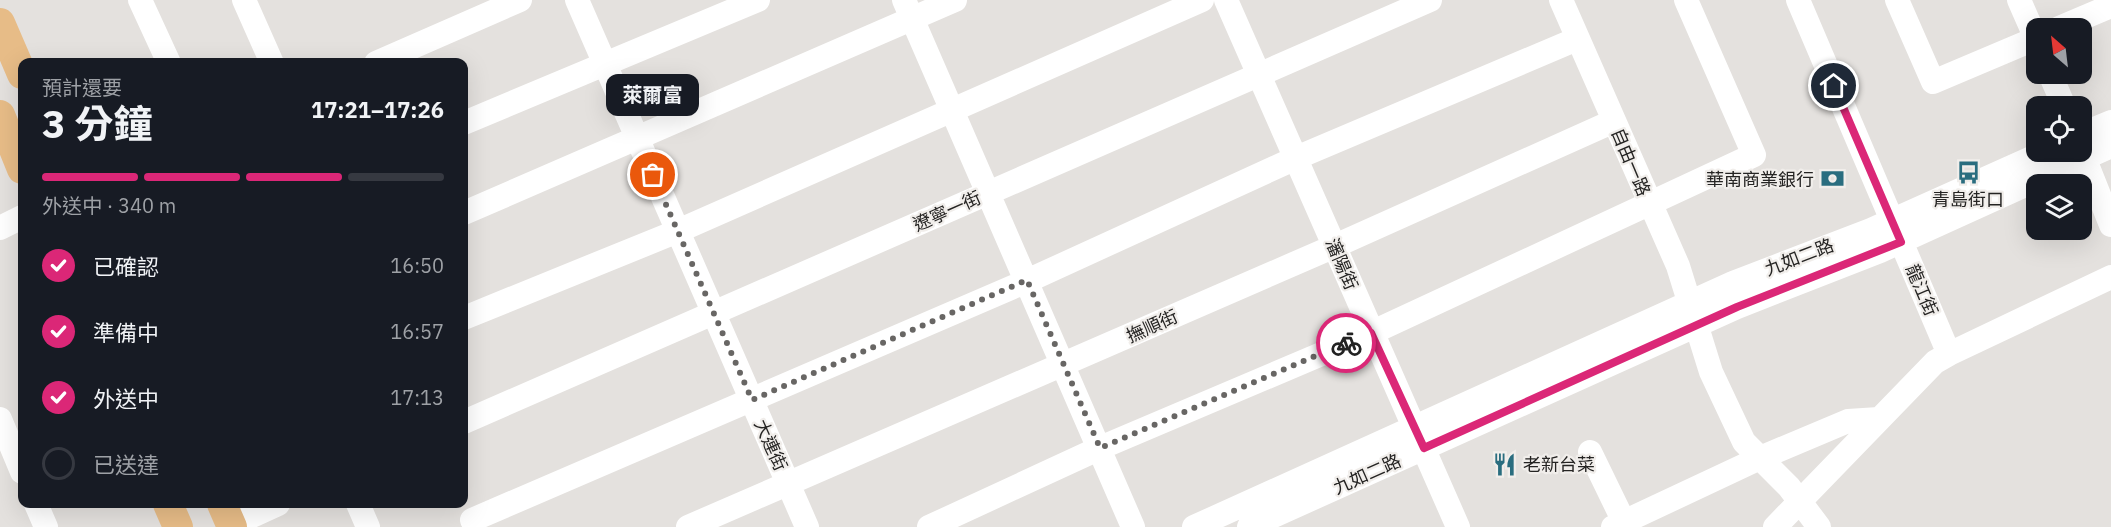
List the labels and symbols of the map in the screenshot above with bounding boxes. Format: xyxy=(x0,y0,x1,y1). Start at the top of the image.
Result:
north arrow xyxy=(2026,18,2092,84)
pin xyxy=(1808,60,1859,111)
callout: 萊爾富 xyxy=(606,73,700,115)
street label: 自由一路 xyxy=(1606,124,1656,200)
pin xyxy=(627,149,678,200)
bus stop icon: 青島街口 xyxy=(1955,160,1981,186)
bank icon: 華南商業銀行 xyxy=(1819,166,1845,192)
place label: 華南商業銀行 xyxy=(1706,168,1814,191)
street label: 遼寧一街 xyxy=(909,186,985,236)
place label: 青島街口 xyxy=(1932,188,2004,211)
street label: 九如二路 xyxy=(1761,233,1837,281)
street label: 瀋陽街 xyxy=(1321,235,1363,293)
street label: 龍江街 xyxy=(1901,261,1943,319)
street label: 撫順街 xyxy=(1123,305,1181,347)
courier xyxy=(1316,313,1376,373)
street label: 大連街 xyxy=(750,416,792,474)
street label: 九如二路 xyxy=(1329,449,1405,499)
restaurant icon: 老新台菜 xyxy=(1492,451,1518,477)
place label: 老新台菜 xyxy=(1523,453,1595,476)

